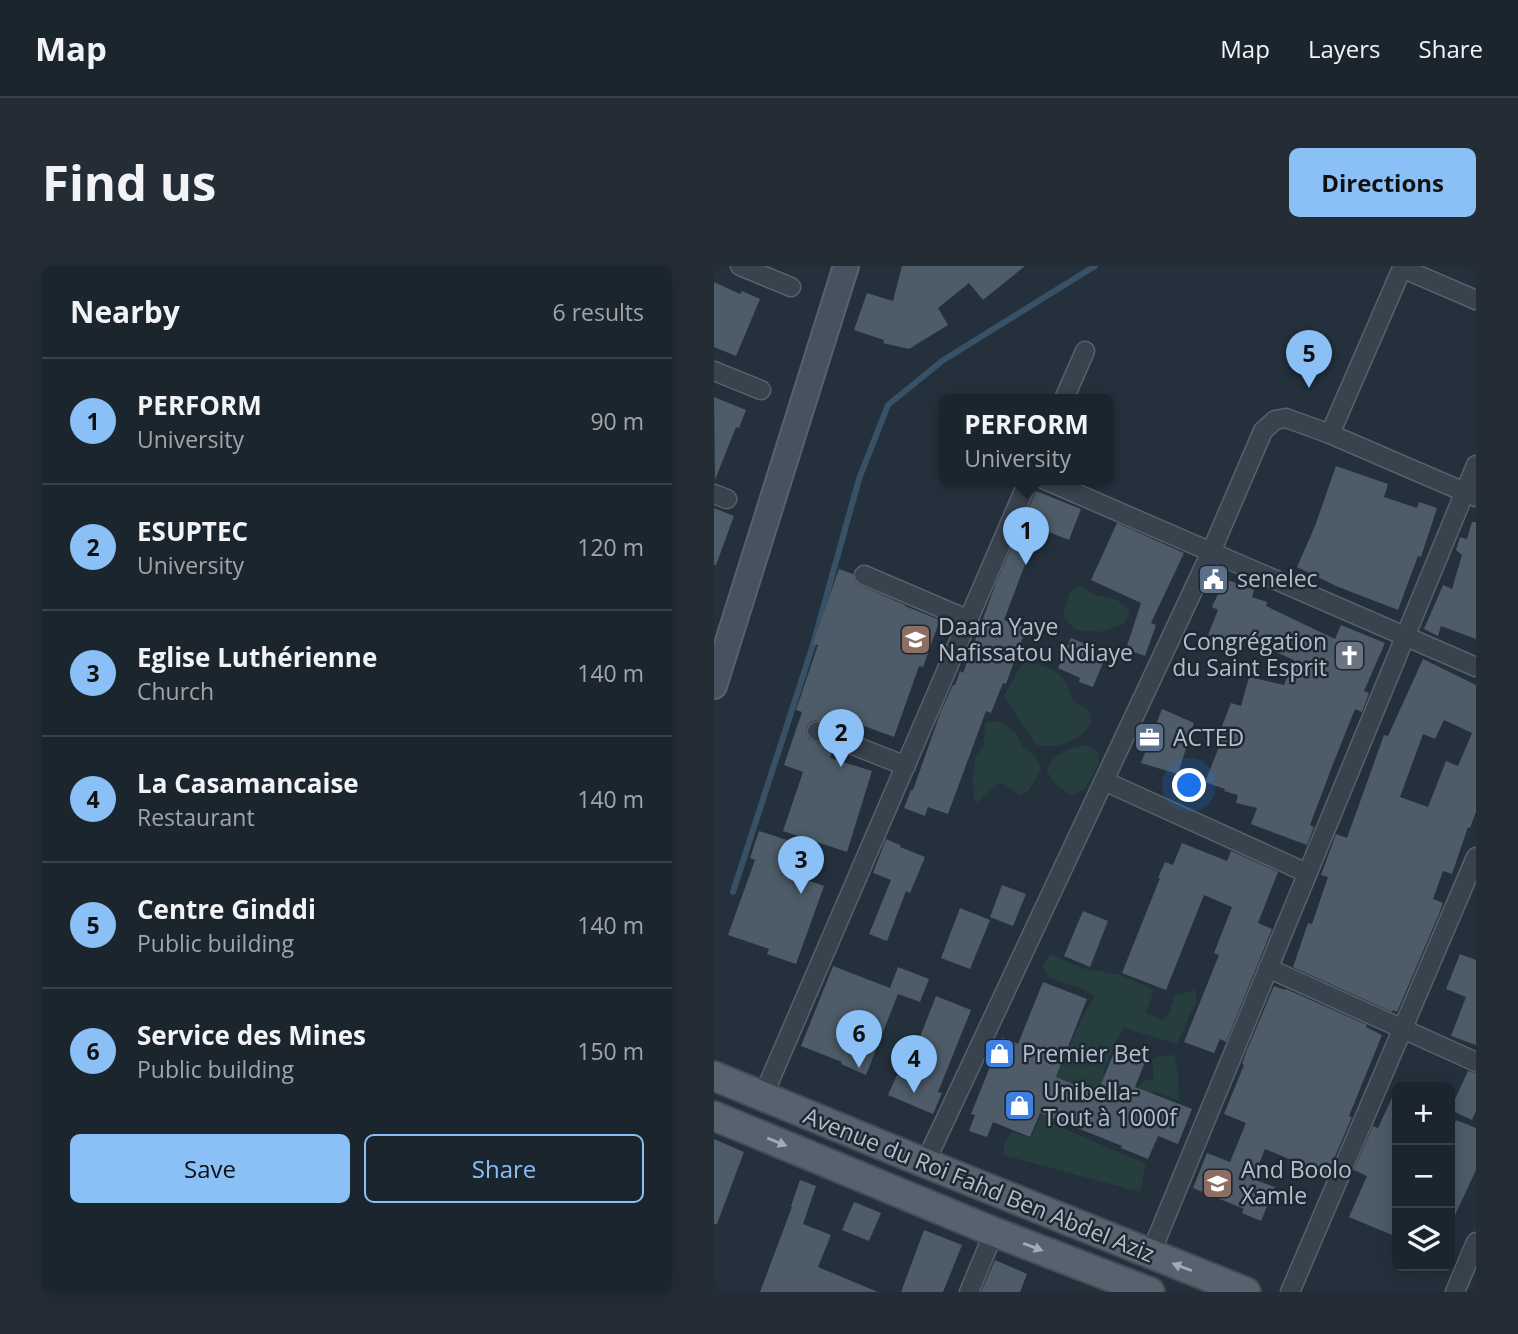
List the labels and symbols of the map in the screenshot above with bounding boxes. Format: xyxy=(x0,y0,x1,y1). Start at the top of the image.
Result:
pin: 5 xyxy=(1286,330,1332,388)
pin: 1 xyxy=(1003,507,1049,565)
public building icon: senelec xyxy=(1197,562,1231,596)
place label: senelec xyxy=(1237,562,1318,594)
place label: Daara Yaye Nafissatou Ndiaye xyxy=(938,610,1133,668)
school or university icon: Daara Yaye Nafissatou Ndiaye xyxy=(898,623,932,657)
place label: Congrégation du Saint Esprit xyxy=(1172,625,1327,683)
church icon: Congrégation du Saint Esprit xyxy=(1333,638,1367,672)
pin: 2 xyxy=(818,709,864,767)
office icon: ACTED xyxy=(1133,721,1167,755)
place label: ACTED xyxy=(1173,721,1244,753)
your location xyxy=(1172,768,1206,802)
pin: 3 xyxy=(778,836,824,894)
pin: 6 xyxy=(836,1010,882,1068)
pin: 4 xyxy=(891,1035,937,1093)
shop icon: Premier Bet xyxy=(982,1037,1016,1071)
place label: Premier Bet xyxy=(1022,1037,1150,1069)
place label: Unibella- Tout à 1000f xyxy=(1043,1075,1178,1133)
shop icon: Unibella- Tout à 1000f xyxy=(1003,1088,1037,1122)
street label: Avenue du Roi Fahd Ben Abdel Aziz xyxy=(799,1099,1160,1269)
one-way arrow xyxy=(767,1137,788,1148)
place label: And Boolo Xamle xyxy=(1241,1153,1352,1211)
school or university icon: And Boolo Xamle xyxy=(1201,1166,1235,1200)
one-way arrow xyxy=(1023,1241,1044,1252)
one-way arrow xyxy=(1172,1262,1193,1273)

